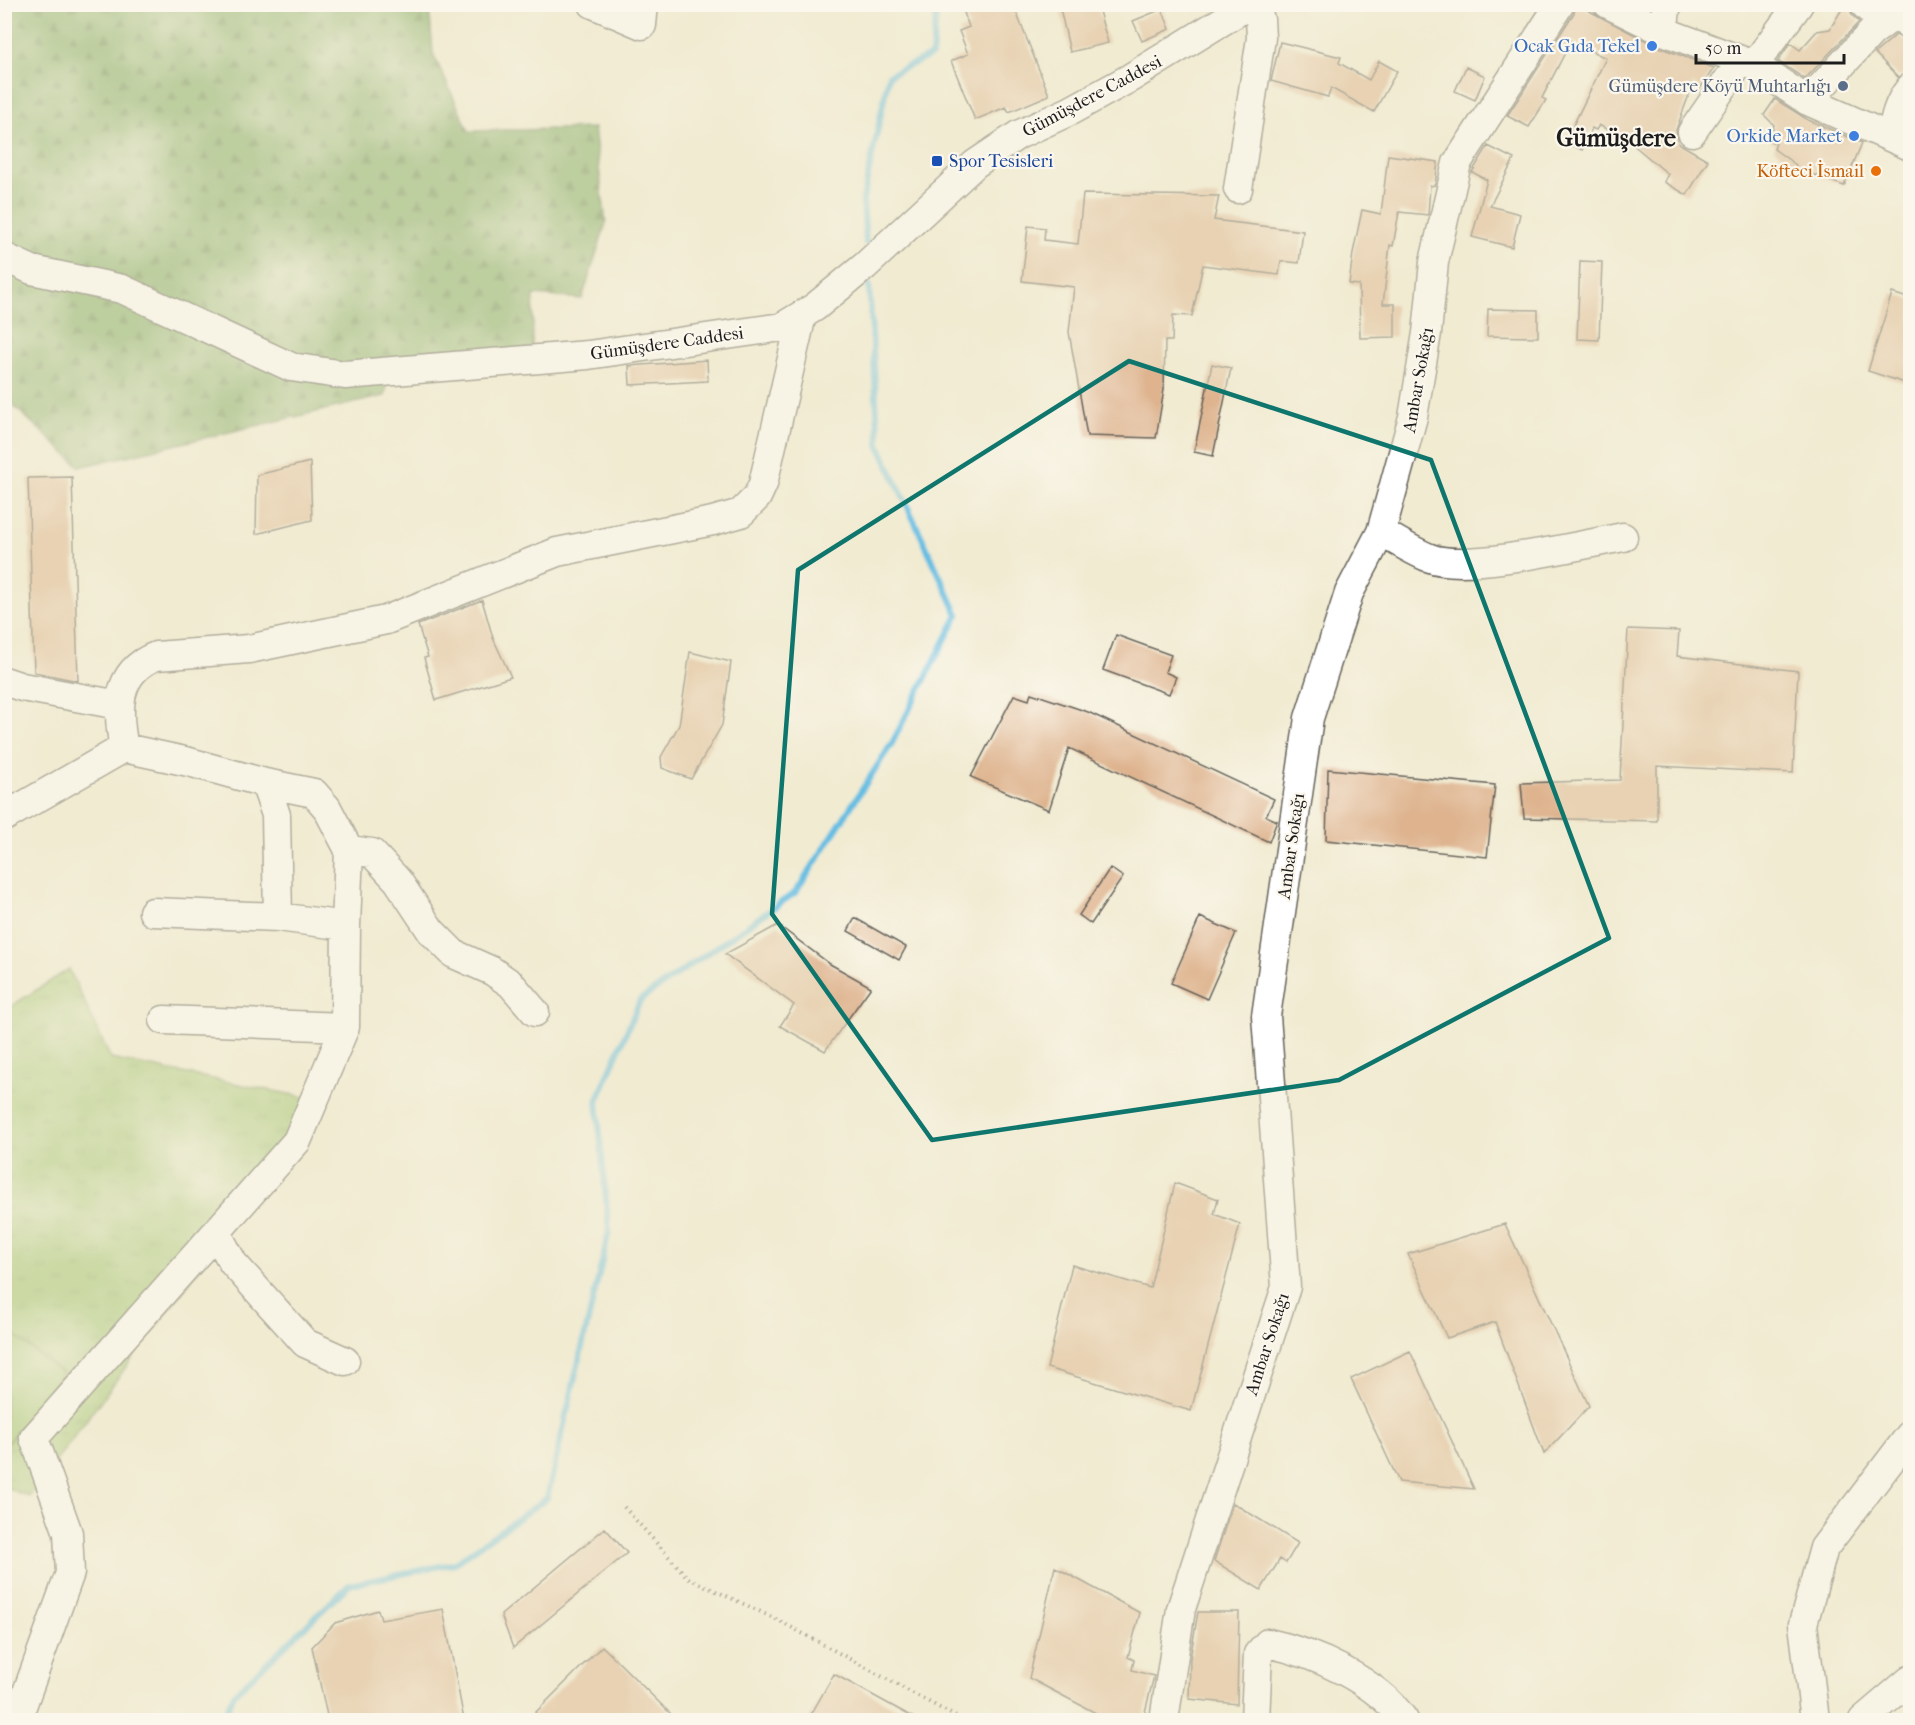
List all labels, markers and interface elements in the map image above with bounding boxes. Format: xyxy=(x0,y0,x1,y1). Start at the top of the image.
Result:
scale bar xyxy=(1696,27,1844,65)
place label: Ocak Gıda Tekel xyxy=(1514,36,1640,57)
text: 50 m xyxy=(1705,38,1742,59)
marker: Ocak Gıda Tekel xyxy=(1645,39,1659,53)
street label: Gümüşdere Caddesi xyxy=(1019,51,1166,142)
place label: Gümüşdere Köyü Muhtarlığı xyxy=(1609,76,1832,97)
marker: Gümüşdere Köyü Muhtarlığı xyxy=(1836,79,1850,93)
district label: Gümüşdere xyxy=(1556,124,1676,153)
place label: Orkide Market xyxy=(1727,126,1843,147)
marker: Orkide Market xyxy=(1847,129,1861,143)
place label: Spor Tesisleri xyxy=(949,151,1054,172)
marker: Spor Tesisleri xyxy=(930,154,944,168)
place label: Köfteci İsmail xyxy=(1757,160,1864,182)
marker: Köfteci İsmail xyxy=(1869,164,1883,178)
street label: Gümüşdere Caddesi xyxy=(589,322,746,365)
street label: Ambar Sokağı xyxy=(1399,325,1438,435)
street label: Ambar Sokağı xyxy=(1274,791,1309,901)
street label: Ambar Sokağı xyxy=(1241,1290,1294,1399)

